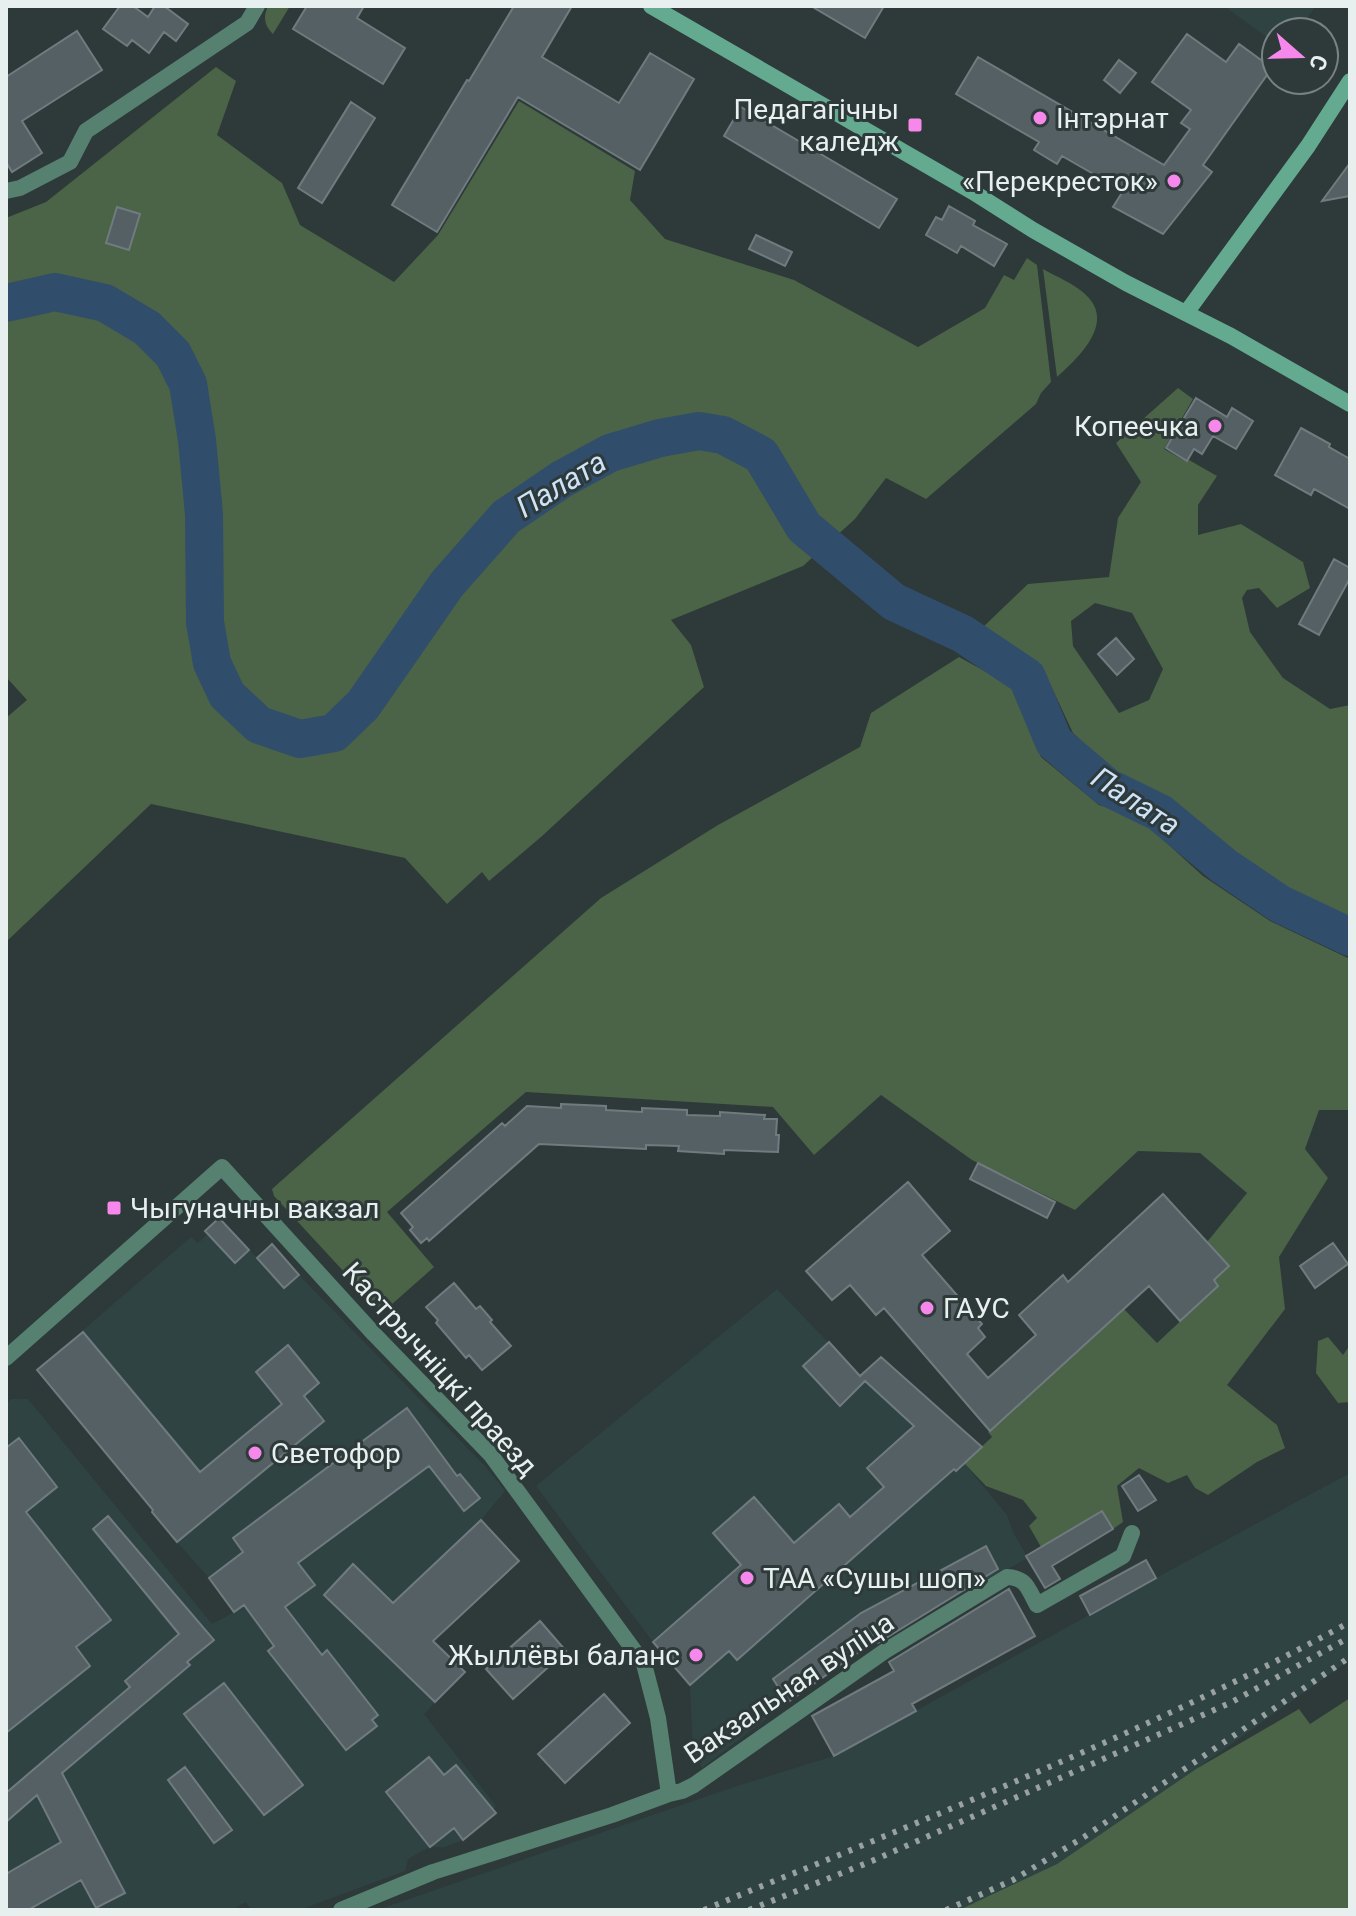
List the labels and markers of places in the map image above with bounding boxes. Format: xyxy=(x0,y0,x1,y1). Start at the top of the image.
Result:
place label: Педагагічны каледж xyxy=(733,93,900,158)
place label: Інтэрнат xyxy=(1056,102,1169,135)
marker: Інтэрнат xyxy=(1031,109,1049,127)
marker: Педагагічны каледж xyxy=(906,116,924,134)
place label: «Перекресток» xyxy=(962,165,1158,198)
marker: «Перекресток» xyxy=(1165,172,1183,190)
place label: Копеечка xyxy=(1074,410,1199,443)
marker: Копеечка xyxy=(1206,417,1224,435)
place label: Чыгуначны вакзал xyxy=(130,1192,379,1225)
marker: Чыгуначны вакзал xyxy=(105,1199,123,1217)
place label: ГАУС xyxy=(943,1292,1010,1325)
marker: ГАУС xyxy=(918,1299,936,1317)
place label: Светофор xyxy=(271,1437,401,1470)
marker: Светофор xyxy=(246,1444,264,1462)
place label: ТАА «Сушы шоп» xyxy=(763,1562,986,1595)
marker: ТАА «Сушы шоп» xyxy=(738,1569,756,1587)
place label: Жыллёвы баланс xyxy=(448,1639,680,1672)
marker: Жыллёвы баланс xyxy=(687,1646,705,1664)

